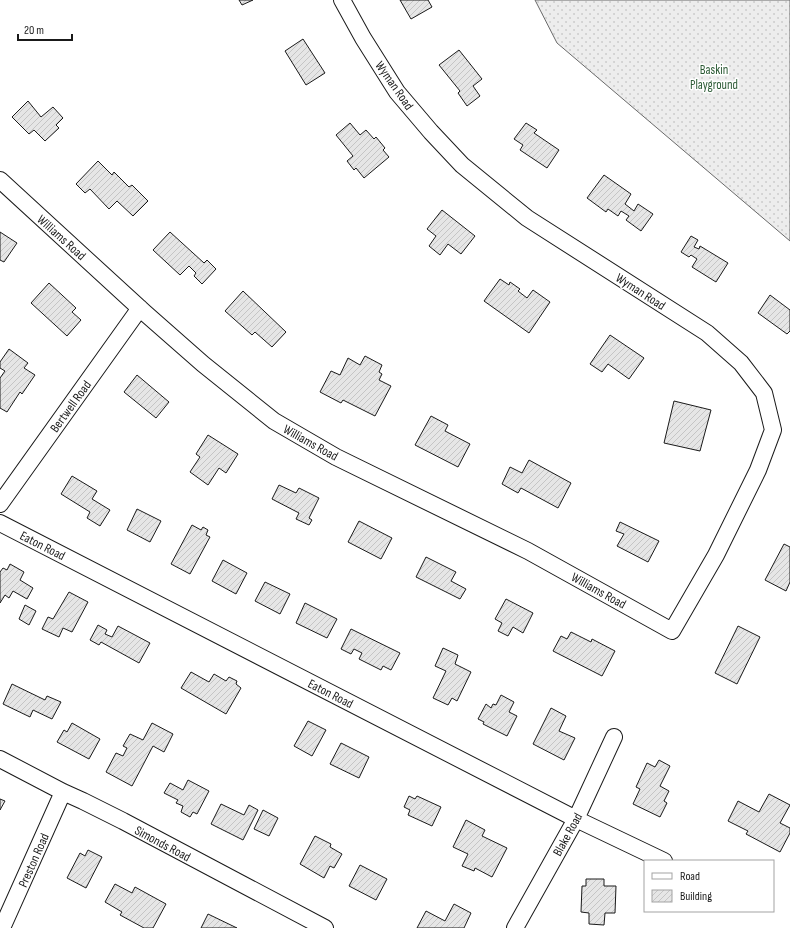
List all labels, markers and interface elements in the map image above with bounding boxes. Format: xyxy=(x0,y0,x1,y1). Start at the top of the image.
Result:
scale bar xyxy=(18,16,72,42)
text: 20 m xyxy=(24,23,44,38)
street label: Wyman Road xyxy=(372,58,417,113)
park label: Baskin Playground xyxy=(690,62,738,93)
street label: Williams Road xyxy=(34,212,89,264)
street label: Wyman Road xyxy=(613,270,668,314)
street label: Bertwell Road xyxy=(47,378,95,436)
street label: Williams Road xyxy=(280,421,341,464)
street label: Eaton Road xyxy=(17,528,68,564)
street label: Williams Road xyxy=(568,569,629,612)
street label: Eaton Road xyxy=(305,676,356,712)
street label: Blake Road xyxy=(550,810,586,859)
street label: Simonds Road xyxy=(132,822,193,865)
street label: Preston Road xyxy=(15,831,53,890)
legend xyxy=(644,860,774,912)
text: Road xyxy=(680,869,700,884)
text: Building xyxy=(680,889,712,904)

